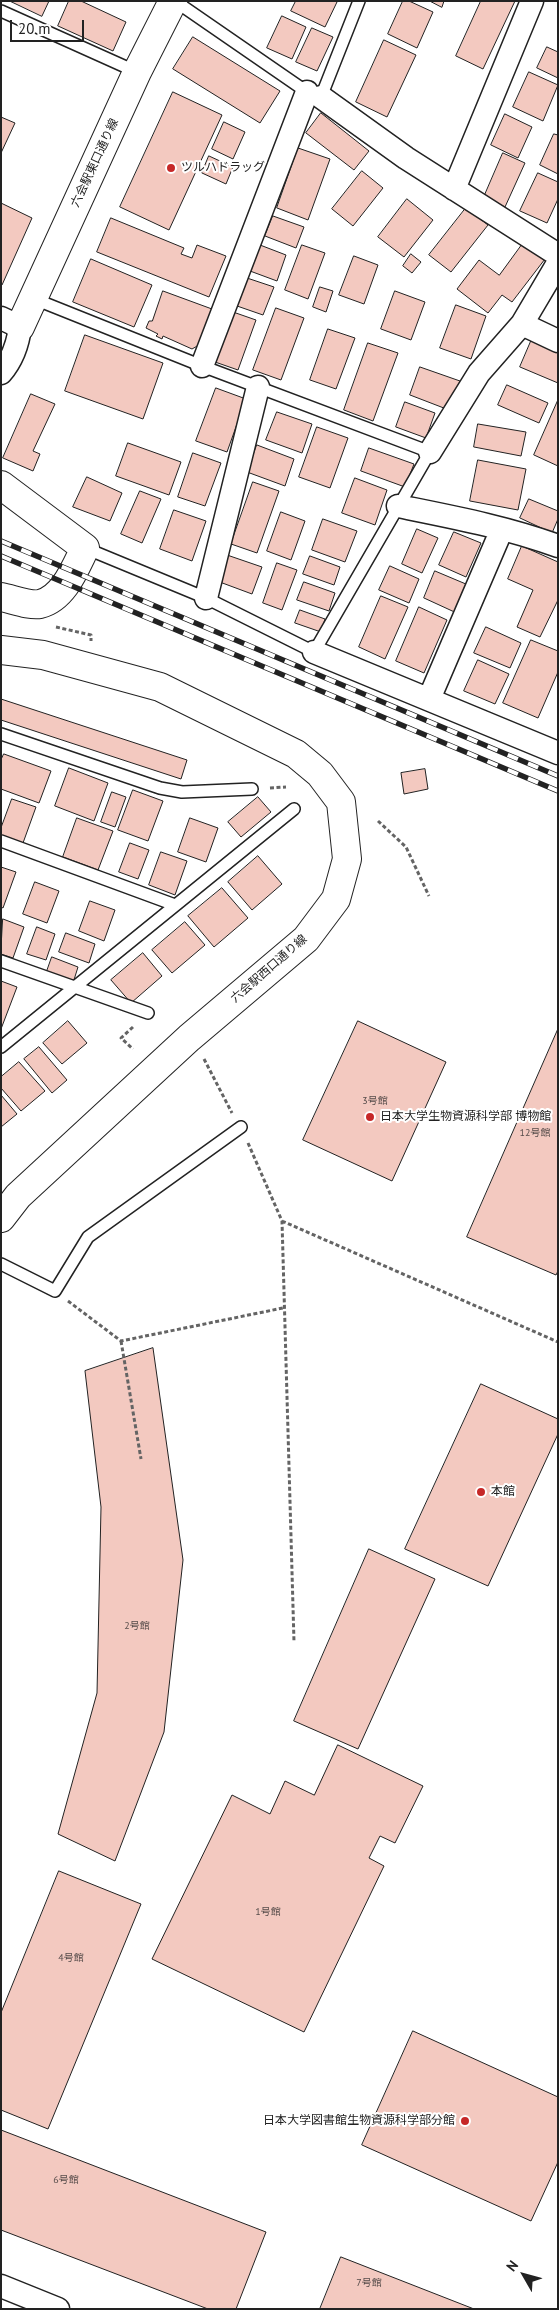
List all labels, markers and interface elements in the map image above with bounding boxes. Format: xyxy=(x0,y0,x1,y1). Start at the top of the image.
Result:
scale bar xyxy=(12,10,86,42)
text: 20 m xyxy=(18,19,51,38)
street label: 六会駅東口通り線 xyxy=(68,116,122,210)
place label: ツルハドラッグ xyxy=(181,161,265,175)
marker: ツルハドラッグ xyxy=(165,162,177,174)
street label: 六会駅西口通り線 xyxy=(228,932,310,1006)
house number: 3号館 xyxy=(362,1095,388,1107)
place label: 日本大学生物資源科学部 博物館 xyxy=(380,1110,551,1124)
marker: 日本大学生物資源科学部 博物館 xyxy=(364,1111,376,1123)
house number: 12号館 xyxy=(520,1127,550,1139)
place label: 本館 xyxy=(491,1485,515,1499)
marker: 本館 xyxy=(475,1486,487,1498)
house number: 2号館 xyxy=(124,1620,150,1632)
house number: 1号館 xyxy=(255,1906,281,1918)
house number: 4号館 xyxy=(58,1952,84,1964)
place label: 日本大学図書館生物資源科学部分館 xyxy=(263,2114,455,2128)
marker: 日本大学図書館生物資源科学部分館 xyxy=(459,2115,471,2127)
house number: 6号館 xyxy=(53,2174,79,2186)
north arrow xyxy=(499,2250,549,2300)
text: N xyxy=(502,2257,522,2275)
house number: 7号館 xyxy=(356,2277,382,2289)

